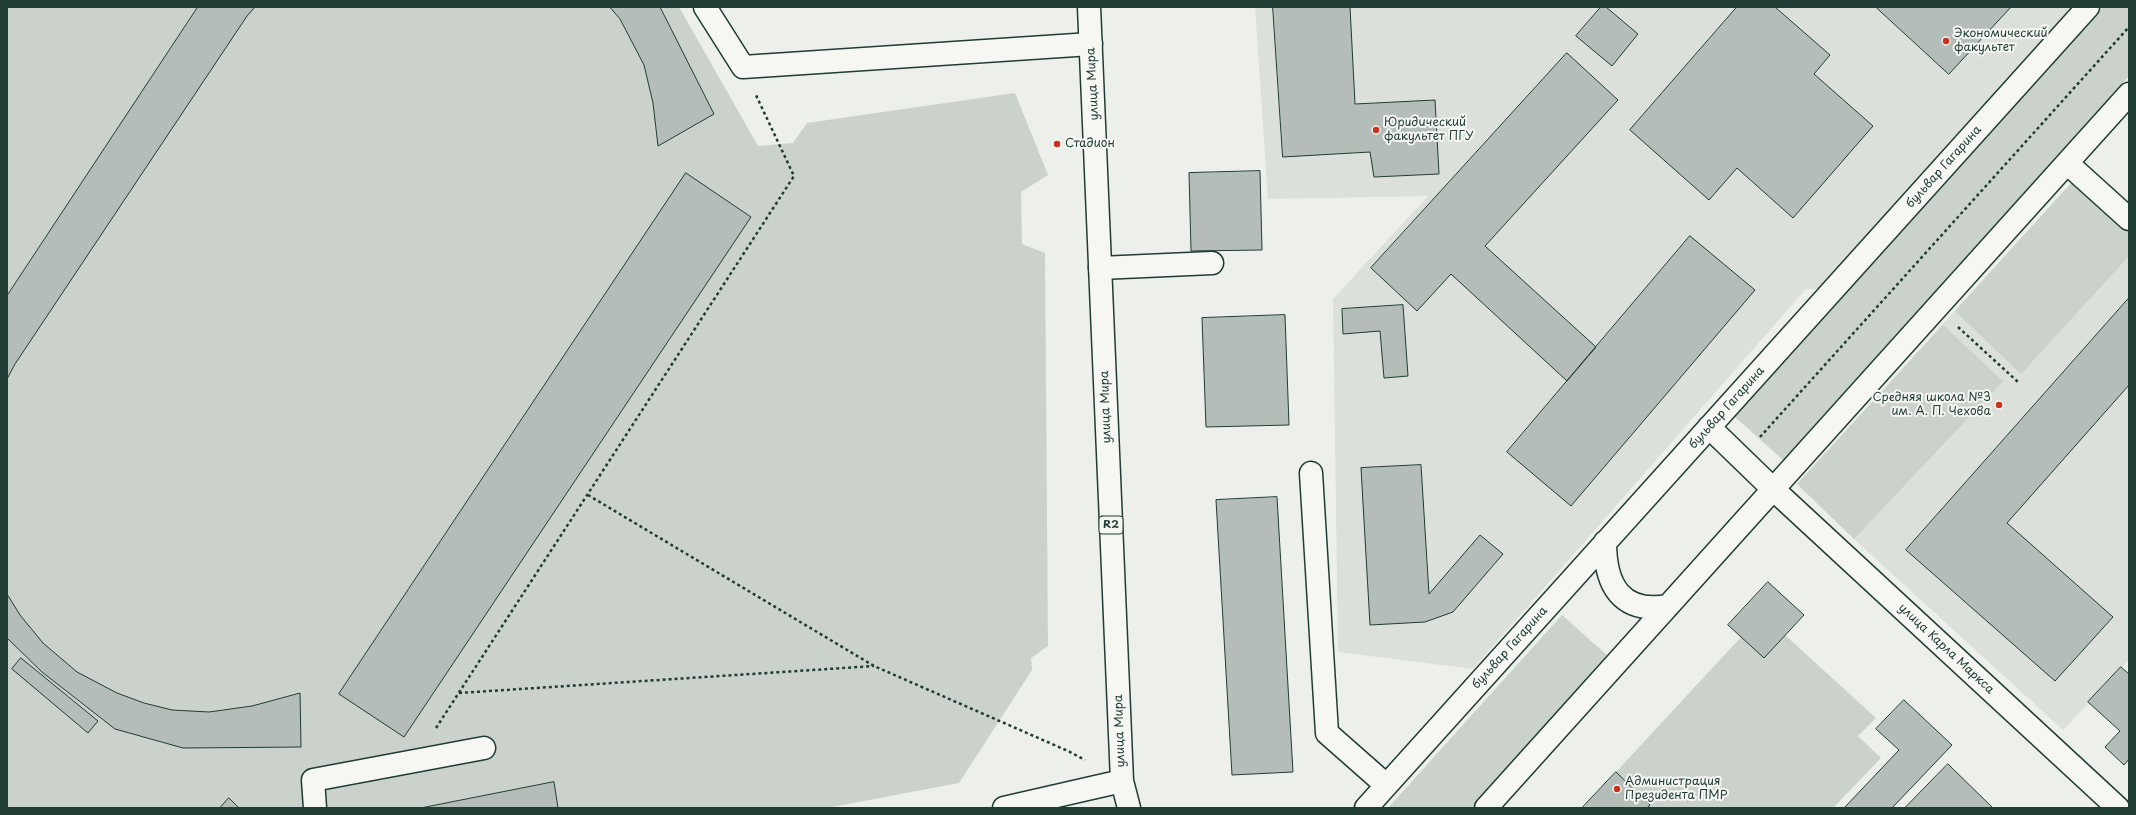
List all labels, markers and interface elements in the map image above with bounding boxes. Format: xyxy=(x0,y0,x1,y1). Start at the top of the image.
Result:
place label: Экономический факультет xyxy=(1954,27,2048,55)
marker: Экономический факультет xyxy=(1941,36,1951,46)
street label: улица Мира xyxy=(1084,47,1102,121)
place label: Юридический факультет ПГУ xyxy=(1384,116,1473,144)
street label: бульвар Гагарина xyxy=(1903,123,1985,211)
marker: Юридический факультет ПГУ xyxy=(1371,125,1381,135)
place label: Стадион xyxy=(1065,137,1115,151)
marker: Стадион xyxy=(1052,139,1062,149)
street label: бульвар Гагарина xyxy=(1686,364,1768,452)
street label: улица Мира xyxy=(1098,370,1114,444)
place label: Средняя школа №3 им. А. П. Чехова xyxy=(1873,391,1991,419)
marker: Средняя школа №3 им. А. П. Чехова xyxy=(1994,400,2004,410)
road number: R2 xyxy=(1099,516,1123,534)
street label: улица Карла Маркса xyxy=(1895,601,1997,697)
street label: бульвар Гагарина xyxy=(1469,604,1551,692)
street label: улица Мира xyxy=(1112,694,1128,768)
place label: Администрация Президента ПМР xyxy=(1625,775,1727,803)
marker: Администрация Президента ПМР xyxy=(1612,784,1622,794)

